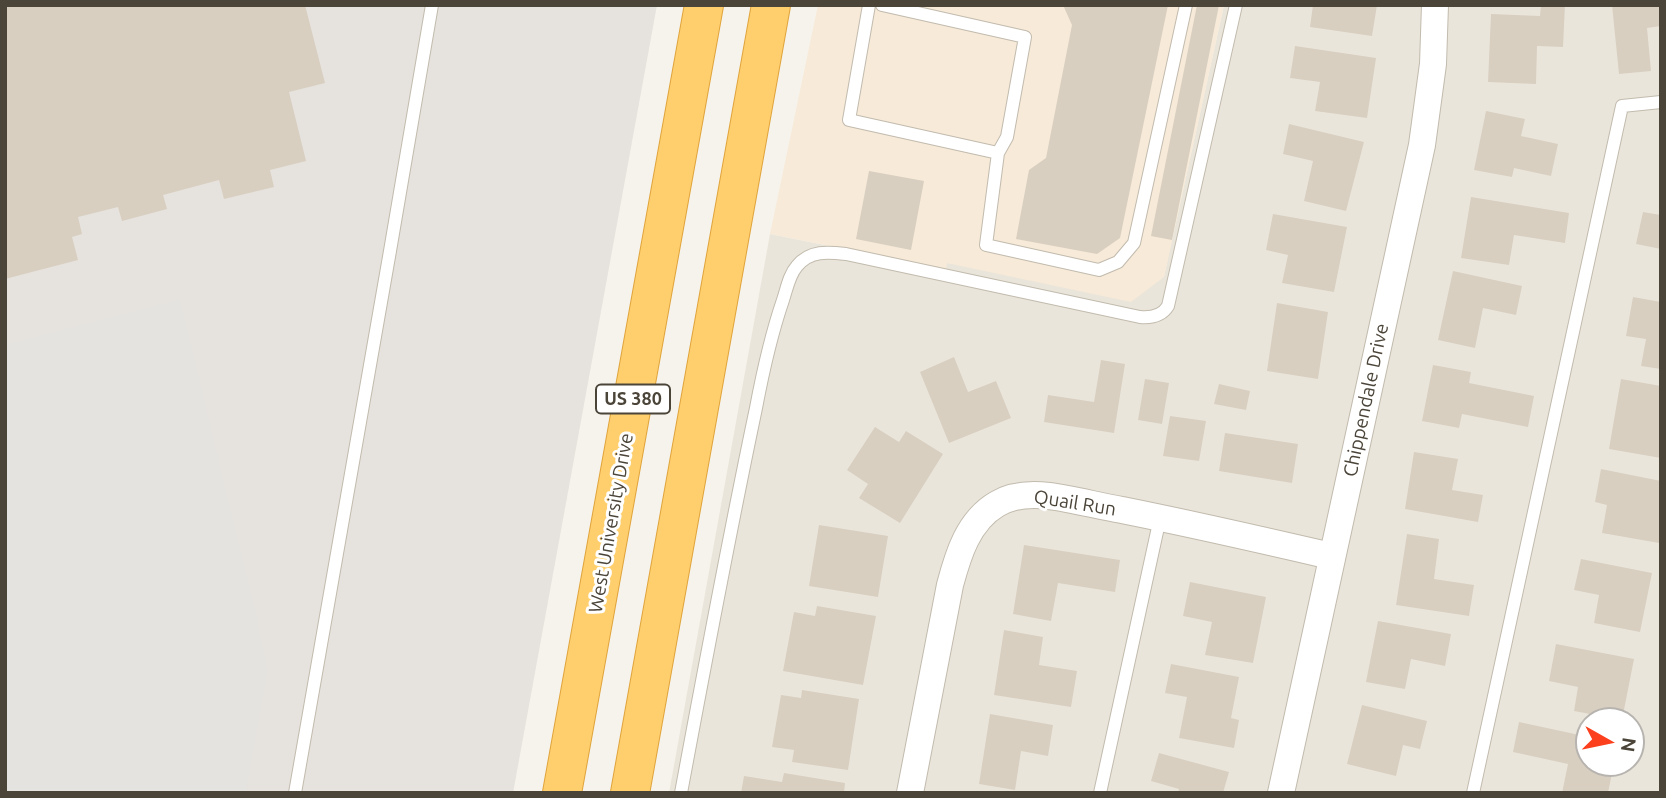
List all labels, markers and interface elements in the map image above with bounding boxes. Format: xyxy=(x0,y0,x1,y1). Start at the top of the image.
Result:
street label: Chippendale Drive xyxy=(1339,321,1393,479)
road number: US 380 xyxy=(596,384,670,414)
street label: West University Drive xyxy=(584,431,638,615)
street label: Quail Run xyxy=(1032,485,1118,521)
north arrow xyxy=(1575,707,1645,777)
text: N xyxy=(1617,736,1641,754)

